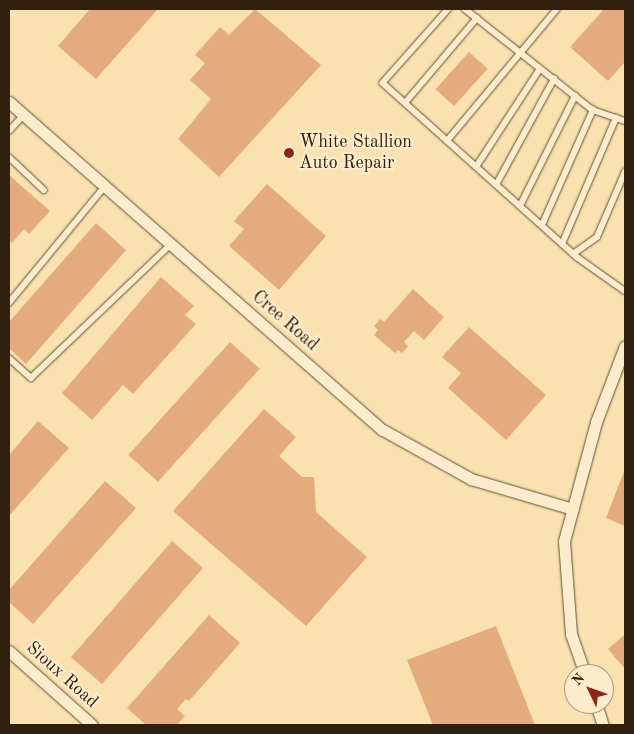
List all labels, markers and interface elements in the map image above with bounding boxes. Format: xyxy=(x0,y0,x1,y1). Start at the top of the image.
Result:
place label: White Stallion Auto Repair xyxy=(299,132,412,174)
marker: White Stallion Auto Repair xyxy=(283,147,295,159)
street label: Cree Road xyxy=(247,286,323,356)
street label: Sioux Road xyxy=(22,637,102,713)
north arrow xyxy=(564,664,614,714)
text: N xyxy=(570,671,587,688)

